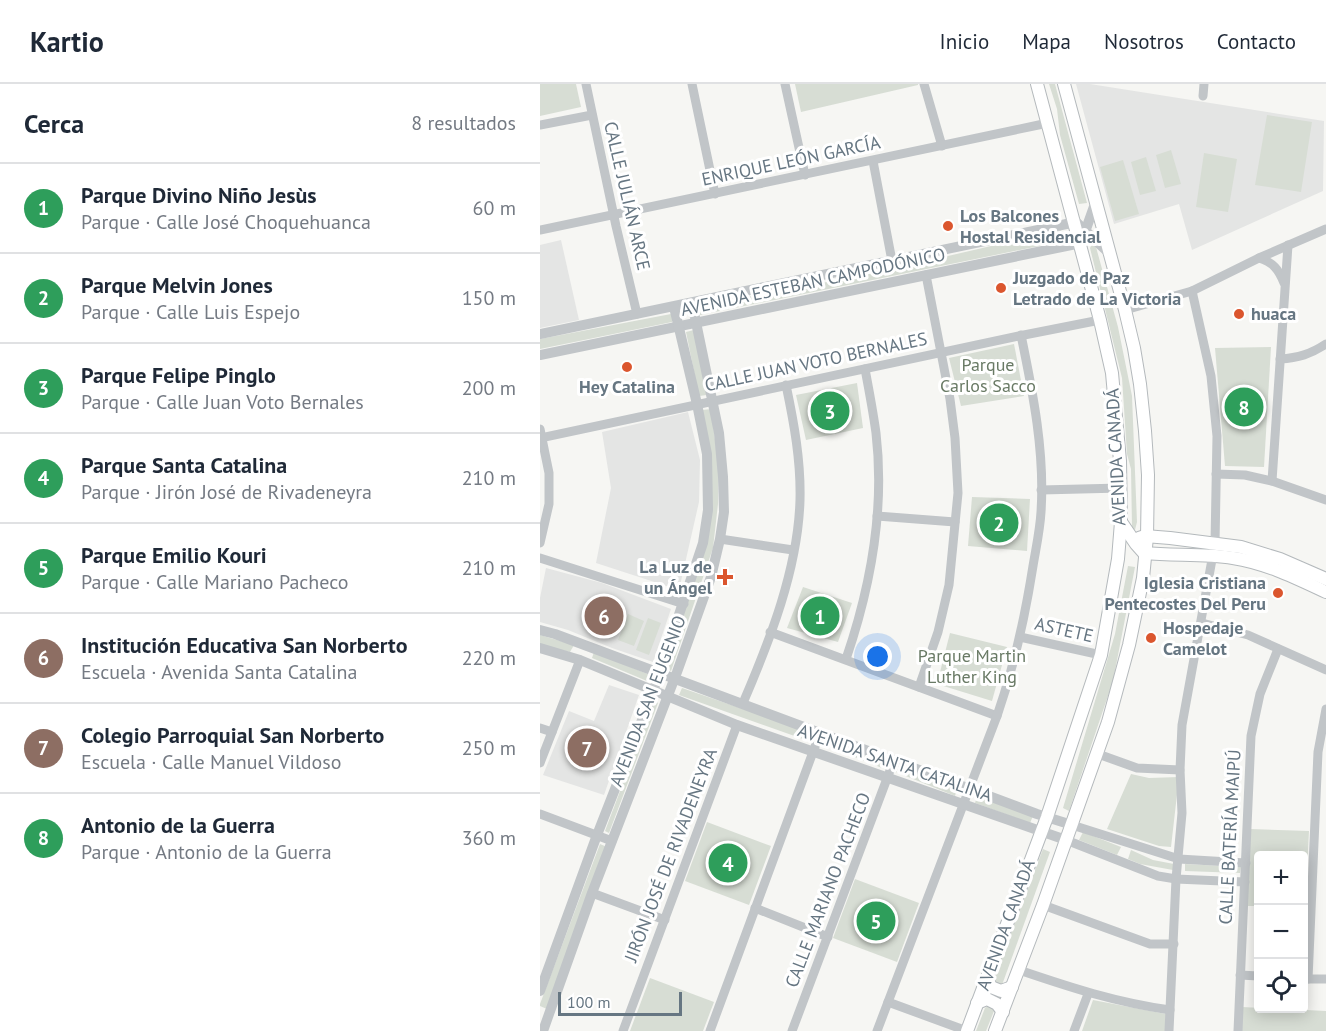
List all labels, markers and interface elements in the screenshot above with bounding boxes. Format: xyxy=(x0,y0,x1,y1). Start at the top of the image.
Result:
text: Kartio xyxy=(30,23,104,60)
text: Inicio xyxy=(940,28,989,55)
text: Mapa xyxy=(1022,28,1071,55)
text: Nosotros xyxy=(1104,28,1184,55)
text: Contacto xyxy=(1217,28,1296,55)
text: Cerca xyxy=(24,107,84,140)
text: 8 resultados xyxy=(411,110,516,136)
street label: CALLE JULIÁN ARCE xyxy=(599,119,656,273)
street label: ENRIQUE LEÓN GARCÍA xyxy=(700,130,883,191)
text: Parque Divino Niño Jesùs xyxy=(81,181,317,209)
text: 1 xyxy=(38,195,49,221)
text: 60 m xyxy=(473,195,516,221)
place label: Los Balcones Hostal Residencial xyxy=(960,204,1102,248)
text: Parque · Calle José Choquehuanca xyxy=(81,209,371,235)
marker: Los Balcones Hostal Residencial xyxy=(941,219,955,233)
street label: AVENIDA ESTEBAN CAMPODÓNICO xyxy=(679,242,947,321)
place label: Juzgado de Paz Letrado de La Victoria xyxy=(1012,266,1181,310)
text: Parque Melvin Jones xyxy=(81,271,273,299)
marker: Juzgado de Paz Letrado de La Victoria xyxy=(994,281,1008,295)
text: 2 xyxy=(38,285,49,311)
text: 150 m xyxy=(462,285,516,311)
text: Parque · Calle Luis Espejo xyxy=(81,299,300,325)
place label: huaca xyxy=(1251,302,1296,325)
marker: huaca xyxy=(1232,307,1246,321)
street label: CALLE JUAN VOTO BERNALES xyxy=(703,327,929,396)
park label: Parque Carlos Sacco xyxy=(940,353,1036,397)
marker: Hey Catalina xyxy=(620,360,634,374)
text: Parque Felipe Pinglo xyxy=(81,361,276,389)
text: 3 xyxy=(38,375,49,401)
text: 200 m xyxy=(462,375,516,401)
place label: Hey Catalina xyxy=(579,375,675,398)
pin: 8 xyxy=(1224,384,1264,430)
street label: AVENIDA CANADÁ xyxy=(1100,387,1131,526)
pin: 3 xyxy=(810,388,850,434)
text: Parque · Calle Juan Voto Bernales xyxy=(81,389,364,415)
text: Parque Santa Catalina xyxy=(81,451,287,479)
text: 4 xyxy=(38,465,49,491)
text: 210 m xyxy=(462,465,516,491)
text: Parque · Jirón José de Rivadeneyra xyxy=(81,479,372,505)
pin: 2 xyxy=(980,500,1018,546)
text: Parque Emilio Kouri xyxy=(81,541,267,569)
text: 5 xyxy=(38,555,49,581)
text: 210 m xyxy=(462,555,516,581)
place label: La Luz de un Ángel xyxy=(639,555,713,599)
marker: La Luz de un Ángel xyxy=(716,568,734,586)
text: Parque · Calle Mariano Pacheco xyxy=(81,569,348,595)
place label: Iglesia Cristiana Pentecostes Del Peru xyxy=(1104,571,1266,615)
marker: Iglesia Cristiana Pentecostes Del Peru xyxy=(1271,586,1285,600)
pin: 6 xyxy=(584,594,624,638)
pin: 1 xyxy=(800,594,840,638)
street label: AVENIDA SAN EUGENIO xyxy=(604,612,691,790)
street label: ASTETE xyxy=(1033,612,1096,647)
place label: Hospedaje Camelot xyxy=(1163,616,1243,660)
text: Institución Educativa San Norberto xyxy=(81,631,408,659)
marker: Hospedaje Camelot xyxy=(1144,631,1158,645)
your location xyxy=(863,642,892,671)
park label: Parque Martin Luther King xyxy=(918,644,1026,688)
text: 6 xyxy=(38,645,49,671)
text: 220 m xyxy=(462,645,516,671)
text: Escuela · Avenida Santa Catalina xyxy=(81,659,357,685)
street label: AVENIDA SANTA CATALINA xyxy=(795,718,996,807)
text: Colegio Parroquial San Norberto xyxy=(81,721,384,749)
pin: 7 xyxy=(568,726,606,770)
text: 7 xyxy=(38,735,49,761)
text: 250 m xyxy=(462,735,516,761)
street label: JIRÓN JOSÉ DE RIVADENEYRA xyxy=(619,744,722,966)
text: Escuela · Calle Manuel Vildoso xyxy=(81,749,341,775)
street label: CALLE BATERÍA MAIPÚ xyxy=(1213,749,1246,925)
street label: CALLE MARIANO PACHECO xyxy=(780,789,875,991)
text: Antonio de la Guerra xyxy=(81,811,275,839)
text: 8 xyxy=(38,825,49,851)
text: 360 m xyxy=(462,825,516,851)
text: Parque · Antonio de la Guerra xyxy=(81,839,332,865)
pin: 4 xyxy=(708,840,747,886)
map controls xyxy=(1254,851,1308,1013)
button: + xyxy=(1254,851,1308,905)
street label: AVENIDA CANADÁ xyxy=(971,856,1040,993)
pin: 5 xyxy=(856,898,896,944)
button: − xyxy=(1254,905,1308,959)
button: locate xyxy=(1254,959,1308,1013)
scale bar xyxy=(558,989,682,1016)
text: 100 m xyxy=(567,992,610,1012)

